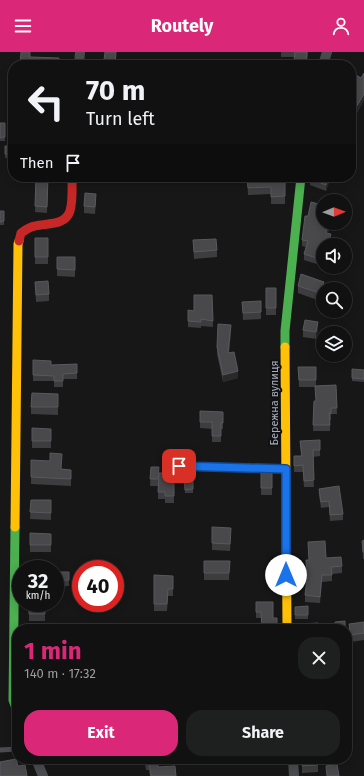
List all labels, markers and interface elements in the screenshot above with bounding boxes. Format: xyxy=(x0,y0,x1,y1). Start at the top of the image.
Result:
icon: menu xyxy=(12,15,34,37)
text: Routely xyxy=(151,15,213,37)
icon: person xyxy=(330,15,352,37)
text: 70 m xyxy=(86,74,145,107)
icon: left xyxy=(20,76,72,128)
text: Turn left xyxy=(86,108,155,130)
icon: arrive xyxy=(62,152,84,174)
text: Then xyxy=(20,154,54,172)
north arrow xyxy=(316,194,352,230)
map controls xyxy=(316,194,352,362)
button: sound xyxy=(316,238,352,274)
button: search xyxy=(316,282,352,318)
button: layers xyxy=(316,326,352,362)
street label: Бережна вулиця xyxy=(268,361,281,445)
pin xyxy=(162,449,196,483)
icon: arrive xyxy=(168,455,190,477)
position arrow xyxy=(265,554,307,596)
speed limit sign: 40 xyxy=(72,560,124,612)
text: 32 xyxy=(28,569,48,593)
text: km/h xyxy=(26,590,50,602)
text: 1 min xyxy=(24,637,82,665)
button: close xyxy=(298,637,340,679)
text: 140 m · 17:32 xyxy=(24,666,96,681)
button: Exit xyxy=(24,710,178,756)
button: Share xyxy=(186,710,340,756)

